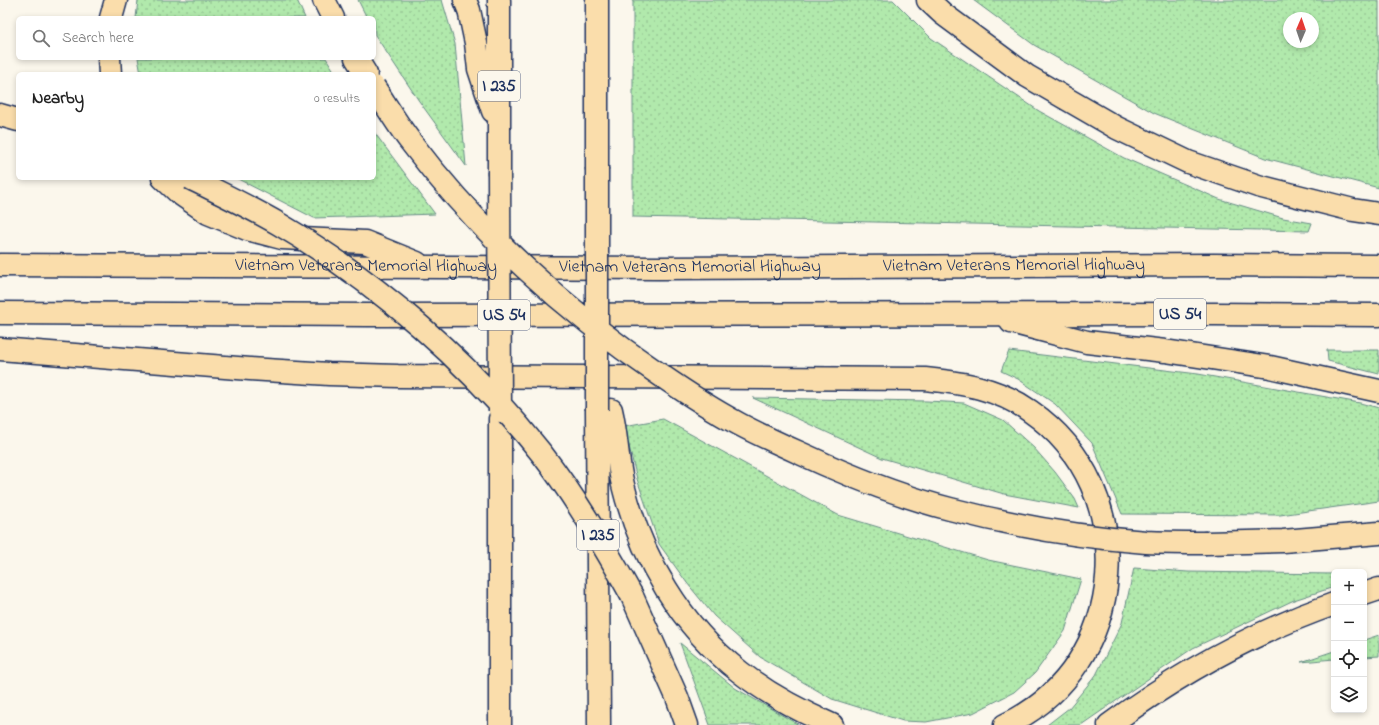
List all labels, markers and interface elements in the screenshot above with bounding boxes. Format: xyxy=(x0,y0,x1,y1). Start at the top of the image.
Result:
north arrow xyxy=(1283,12,1319,48)
search box xyxy=(16,16,376,60)
icon: search xyxy=(30,27,52,49)
text: Search here xyxy=(62,27,134,49)
road number: I 235 xyxy=(478,71,520,101)
text: Nearby xyxy=(32,86,84,111)
text: 0 results xyxy=(314,89,360,108)
street label: Vietnam Veterans Memorial Highway xyxy=(882,252,1145,280)
street label: Vietnam Veterans Memorial Highway xyxy=(234,253,497,281)
street label: Vietnam Veterans Memorial Highway xyxy=(558,254,821,281)
road number: US 54 xyxy=(1154,299,1206,329)
road number: US 54 xyxy=(478,300,530,330)
road number: I 235 xyxy=(577,520,619,550)
map controls xyxy=(1331,569,1367,713)
button: + xyxy=(1331,569,1367,605)
button: − xyxy=(1331,605,1367,641)
button: locate xyxy=(1331,641,1367,677)
button: layers xyxy=(1331,677,1367,713)

